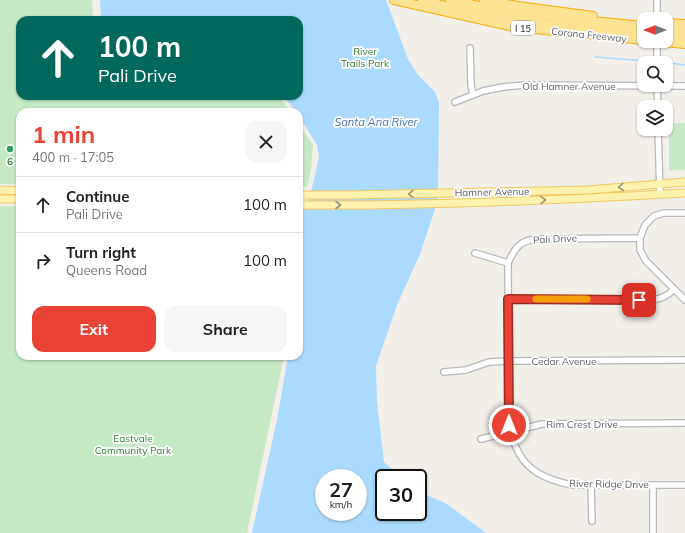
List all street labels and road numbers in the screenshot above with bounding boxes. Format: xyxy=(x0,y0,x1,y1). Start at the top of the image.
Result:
road number: I 15 xyxy=(511,21,535,35)
street label: Corona Freeway xyxy=(551,25,628,45)
street label: Old Hamner Avenue xyxy=(522,80,616,93)
street label: Hamner Avenue xyxy=(454,185,530,199)
street label: Pali Drive xyxy=(533,231,577,247)
street label: Cedar Avenue xyxy=(531,355,597,368)
street label: Rim Crest Drive xyxy=(546,418,618,431)
street label: River Ridge Drive xyxy=(569,477,649,491)

